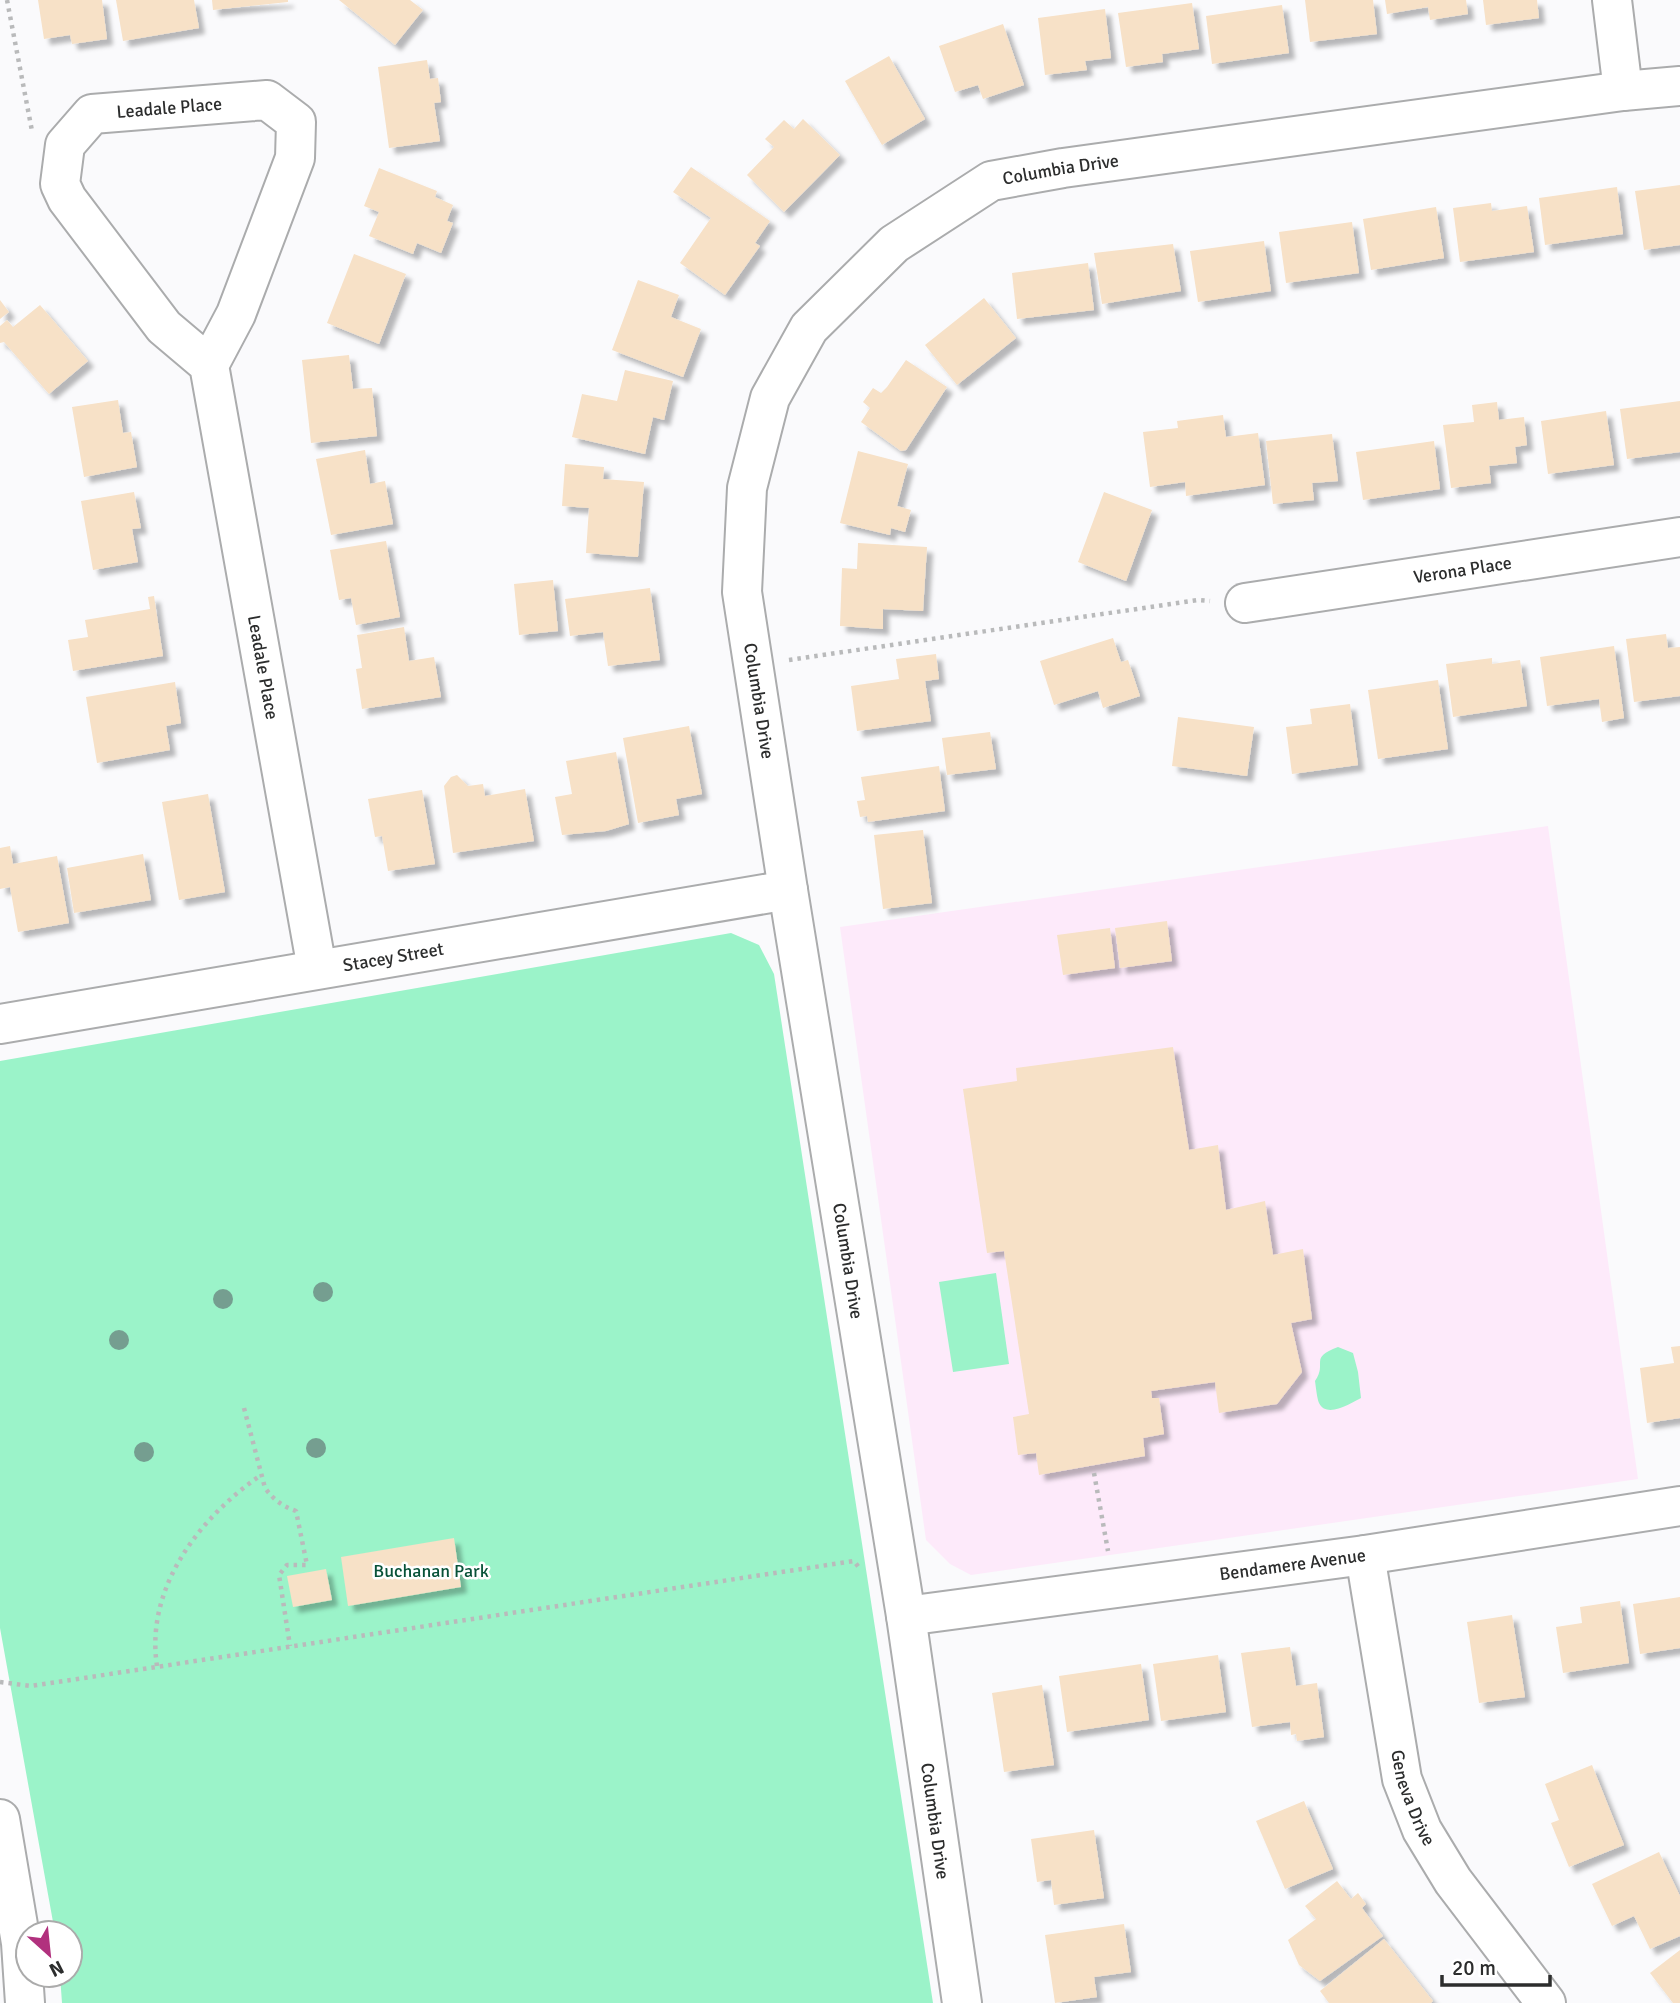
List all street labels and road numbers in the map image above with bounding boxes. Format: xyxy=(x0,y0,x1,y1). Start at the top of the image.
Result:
street label: Leadale Place xyxy=(116,93,223,123)
street label: Columbia Drive xyxy=(1001,149,1120,190)
street label: Verona Place xyxy=(1412,552,1513,588)
street label: Leadale Place xyxy=(243,613,283,721)
street label: Columbia Drive xyxy=(739,641,779,761)
street label: Stacey Street xyxy=(341,938,445,976)
street label: Columbia Drive xyxy=(828,1201,868,1321)
street label: Bendamere Avenue xyxy=(1218,1544,1367,1585)
street label: Geneva Drive xyxy=(1386,1748,1440,1850)
street label: Columbia Drive xyxy=(916,1761,954,1881)

